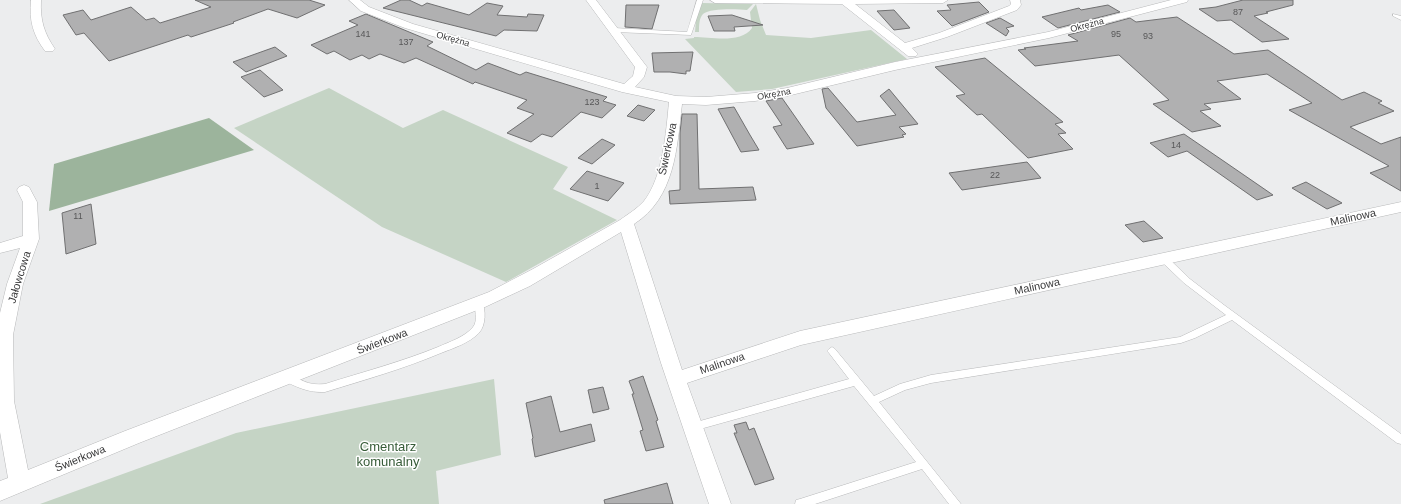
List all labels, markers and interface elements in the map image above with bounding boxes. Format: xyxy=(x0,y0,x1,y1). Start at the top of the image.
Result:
house number: 87 xyxy=(1233,7,1243,17)
street label: Okrężna xyxy=(1069,16,1105,34)
house number: 141 xyxy=(355,29,371,39)
house number: 95 xyxy=(1111,29,1121,39)
street label: Okrężna xyxy=(435,30,471,48)
house number: 93 xyxy=(1143,31,1153,41)
house number: 137 xyxy=(398,37,414,47)
street label: Okrężna xyxy=(756,86,792,102)
house number: 123 xyxy=(584,97,600,107)
street label: Świerkowa xyxy=(656,121,679,176)
house number: 14 xyxy=(1171,140,1181,150)
house number: 22 xyxy=(990,170,1000,180)
house number: 1 xyxy=(594,181,600,191)
street label: Malinowa xyxy=(1329,206,1378,228)
house number: 11 xyxy=(73,211,83,221)
street label: Jałowcowa xyxy=(5,249,33,304)
street label: Malinowa xyxy=(1013,275,1062,297)
street label: Świerkowa xyxy=(355,326,410,356)
street label: Malinowa xyxy=(698,349,747,376)
park label: Cmentarz komunalny xyxy=(357,439,420,469)
street label: Świerkowa xyxy=(53,442,108,474)

